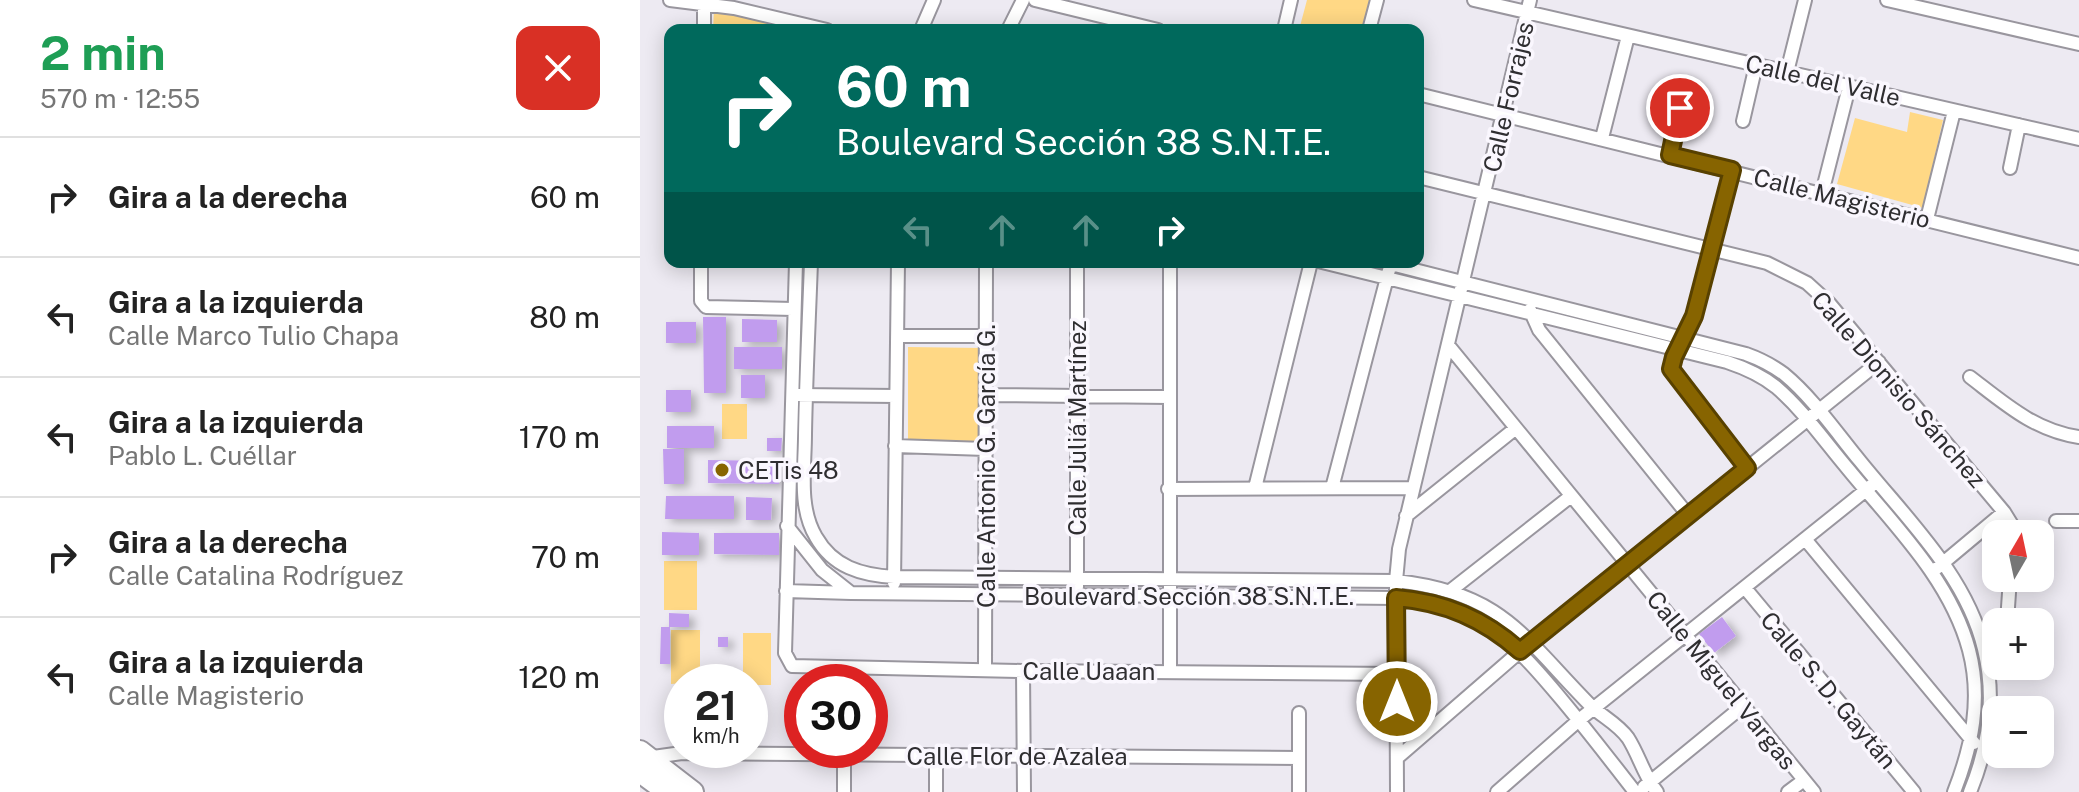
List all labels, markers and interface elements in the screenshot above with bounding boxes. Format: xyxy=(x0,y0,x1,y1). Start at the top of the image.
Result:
street label: Calle Forrajes xyxy=(1477,19,1539,175)
text: 2 min xyxy=(40,24,166,81)
button: close xyxy=(516,26,600,110)
street label: Calle del Valle xyxy=(1743,49,1903,111)
text: 60 m xyxy=(836,54,972,120)
icon: right xyxy=(704,56,808,160)
pin xyxy=(1646,74,1714,142)
text: 570 m · 12:55 xyxy=(40,83,200,114)
icon: arrive xyxy=(1658,86,1702,130)
text: Boulevard Sección 38 S.N.T.E. xyxy=(836,121,1331,163)
street label: Calle Magisterio xyxy=(1751,162,1933,234)
icon: right xyxy=(40,175,84,219)
text: Gira a la derecha xyxy=(108,179,348,215)
text: 60 m xyxy=(530,179,600,215)
icon: left xyxy=(896,208,940,252)
icon: ahead xyxy=(980,208,1024,252)
icon: ahead xyxy=(1064,208,1108,252)
icon: right xyxy=(1148,208,1192,252)
text: Gira a la izquierda xyxy=(108,284,364,320)
street label: Calle Dionisio Sánchez xyxy=(1806,285,1992,493)
icon: left xyxy=(40,295,84,339)
text: 80 m xyxy=(529,299,600,335)
text: Calle Marco Tulio Chapa xyxy=(108,320,399,351)
street label: Calle Juliá Martínez xyxy=(1063,320,1091,536)
street label: Calle Antonio G. García G. xyxy=(972,324,1000,608)
text: Gira a la izquierda xyxy=(108,404,364,440)
icon: left xyxy=(40,415,84,459)
text: 170 m xyxy=(519,419,600,455)
text: Pablo L. Cuéllar xyxy=(108,440,297,471)
place label: CETis 48 xyxy=(738,456,839,484)
marker: CETis 48 xyxy=(713,461,731,479)
north arrow xyxy=(1982,520,2054,592)
map controls xyxy=(1982,520,2054,768)
text: Gira a la derecha xyxy=(108,524,348,560)
icon: right xyxy=(40,535,84,579)
text: 70 m xyxy=(531,539,600,575)
text: Calle Catalina Rodríguez xyxy=(108,560,403,591)
street label: Boulevard Sección 38 S.N.T.E. xyxy=(1024,582,1354,610)
street label: Calle Miguel Vargas xyxy=(1641,585,1803,775)
street label: Calle S. D. Gaytán xyxy=(1755,606,1903,774)
button: + xyxy=(1982,608,2054,680)
text: Gira a la izquierda xyxy=(108,644,364,680)
icon: left xyxy=(40,655,84,699)
street label: Calle Uaaan xyxy=(1023,657,1155,685)
text: 120 m xyxy=(518,659,600,695)
position arrow xyxy=(1355,660,1439,744)
speed limit sign: 30 xyxy=(784,664,888,768)
text: Calle Magisterio xyxy=(108,680,304,711)
text: 21 xyxy=(695,682,737,729)
button: − xyxy=(1982,696,2054,768)
text: km/h xyxy=(692,724,740,748)
street label: Calle Flor de Azalea xyxy=(907,742,1127,770)

